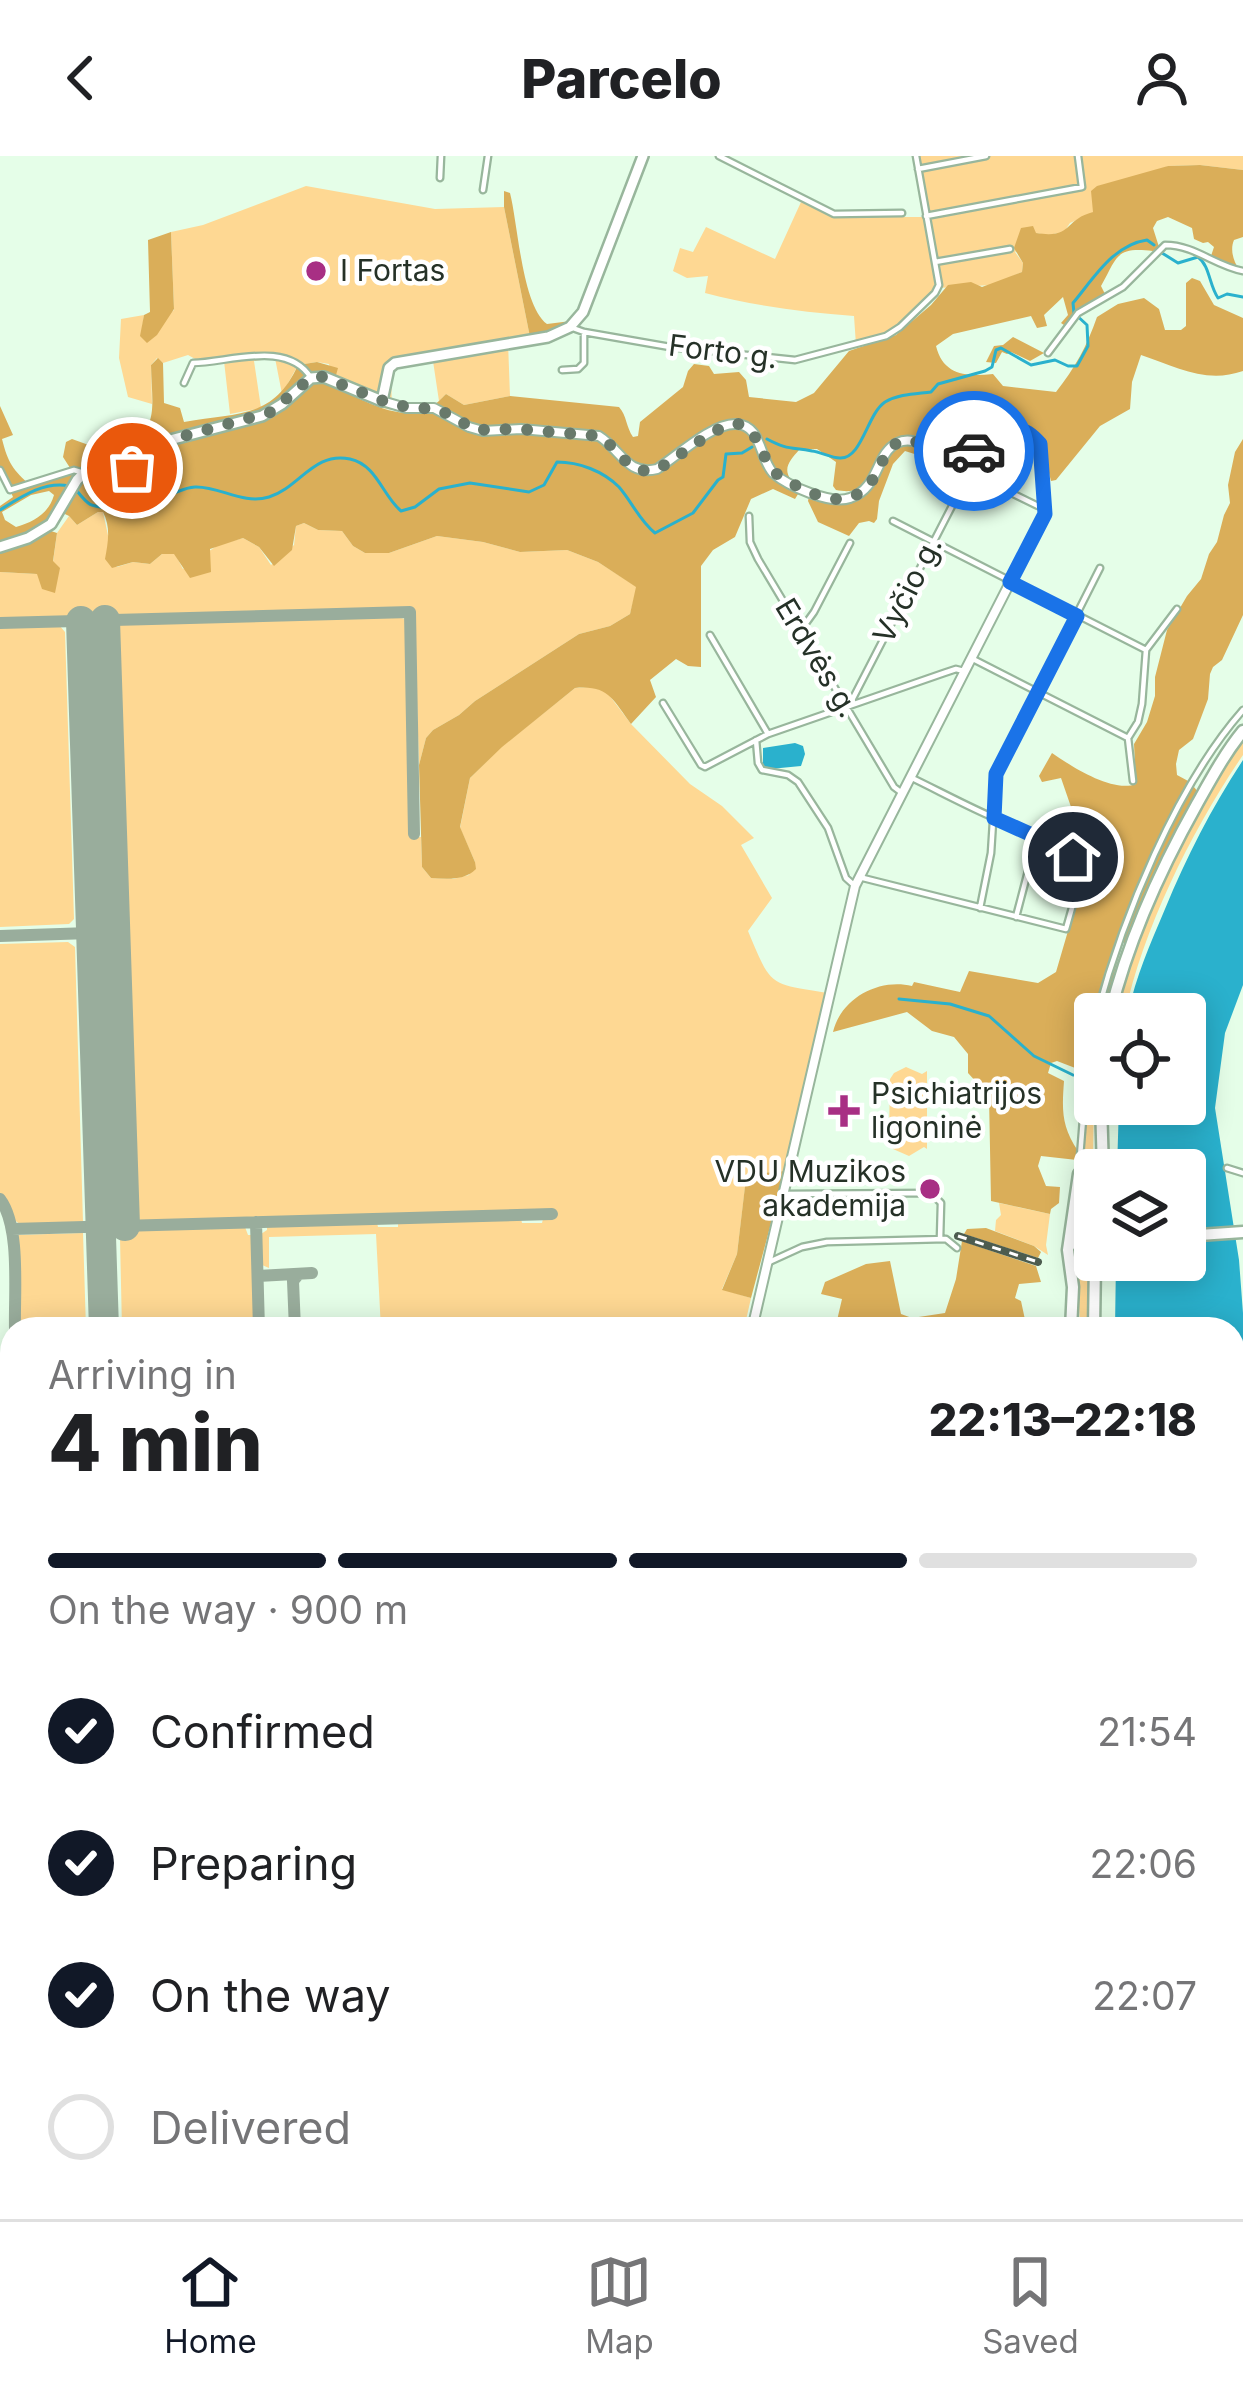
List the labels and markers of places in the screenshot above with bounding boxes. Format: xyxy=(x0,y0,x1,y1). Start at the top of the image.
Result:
place label: I Fortas xyxy=(340,252,445,288)
marker: I Fortas xyxy=(303,258,329,284)
pin xyxy=(81,417,183,519)
pin xyxy=(1022,806,1124,908)
place label: Psichiatrijos ligoninė xyxy=(871,1075,1042,1145)
marker: Psichiatrijos ligoninė xyxy=(828,1095,860,1127)
place label: VDU Muzikos akademija xyxy=(715,1153,906,1223)
marker: VDU Muzikos akademija xyxy=(917,1176,943,1202)

